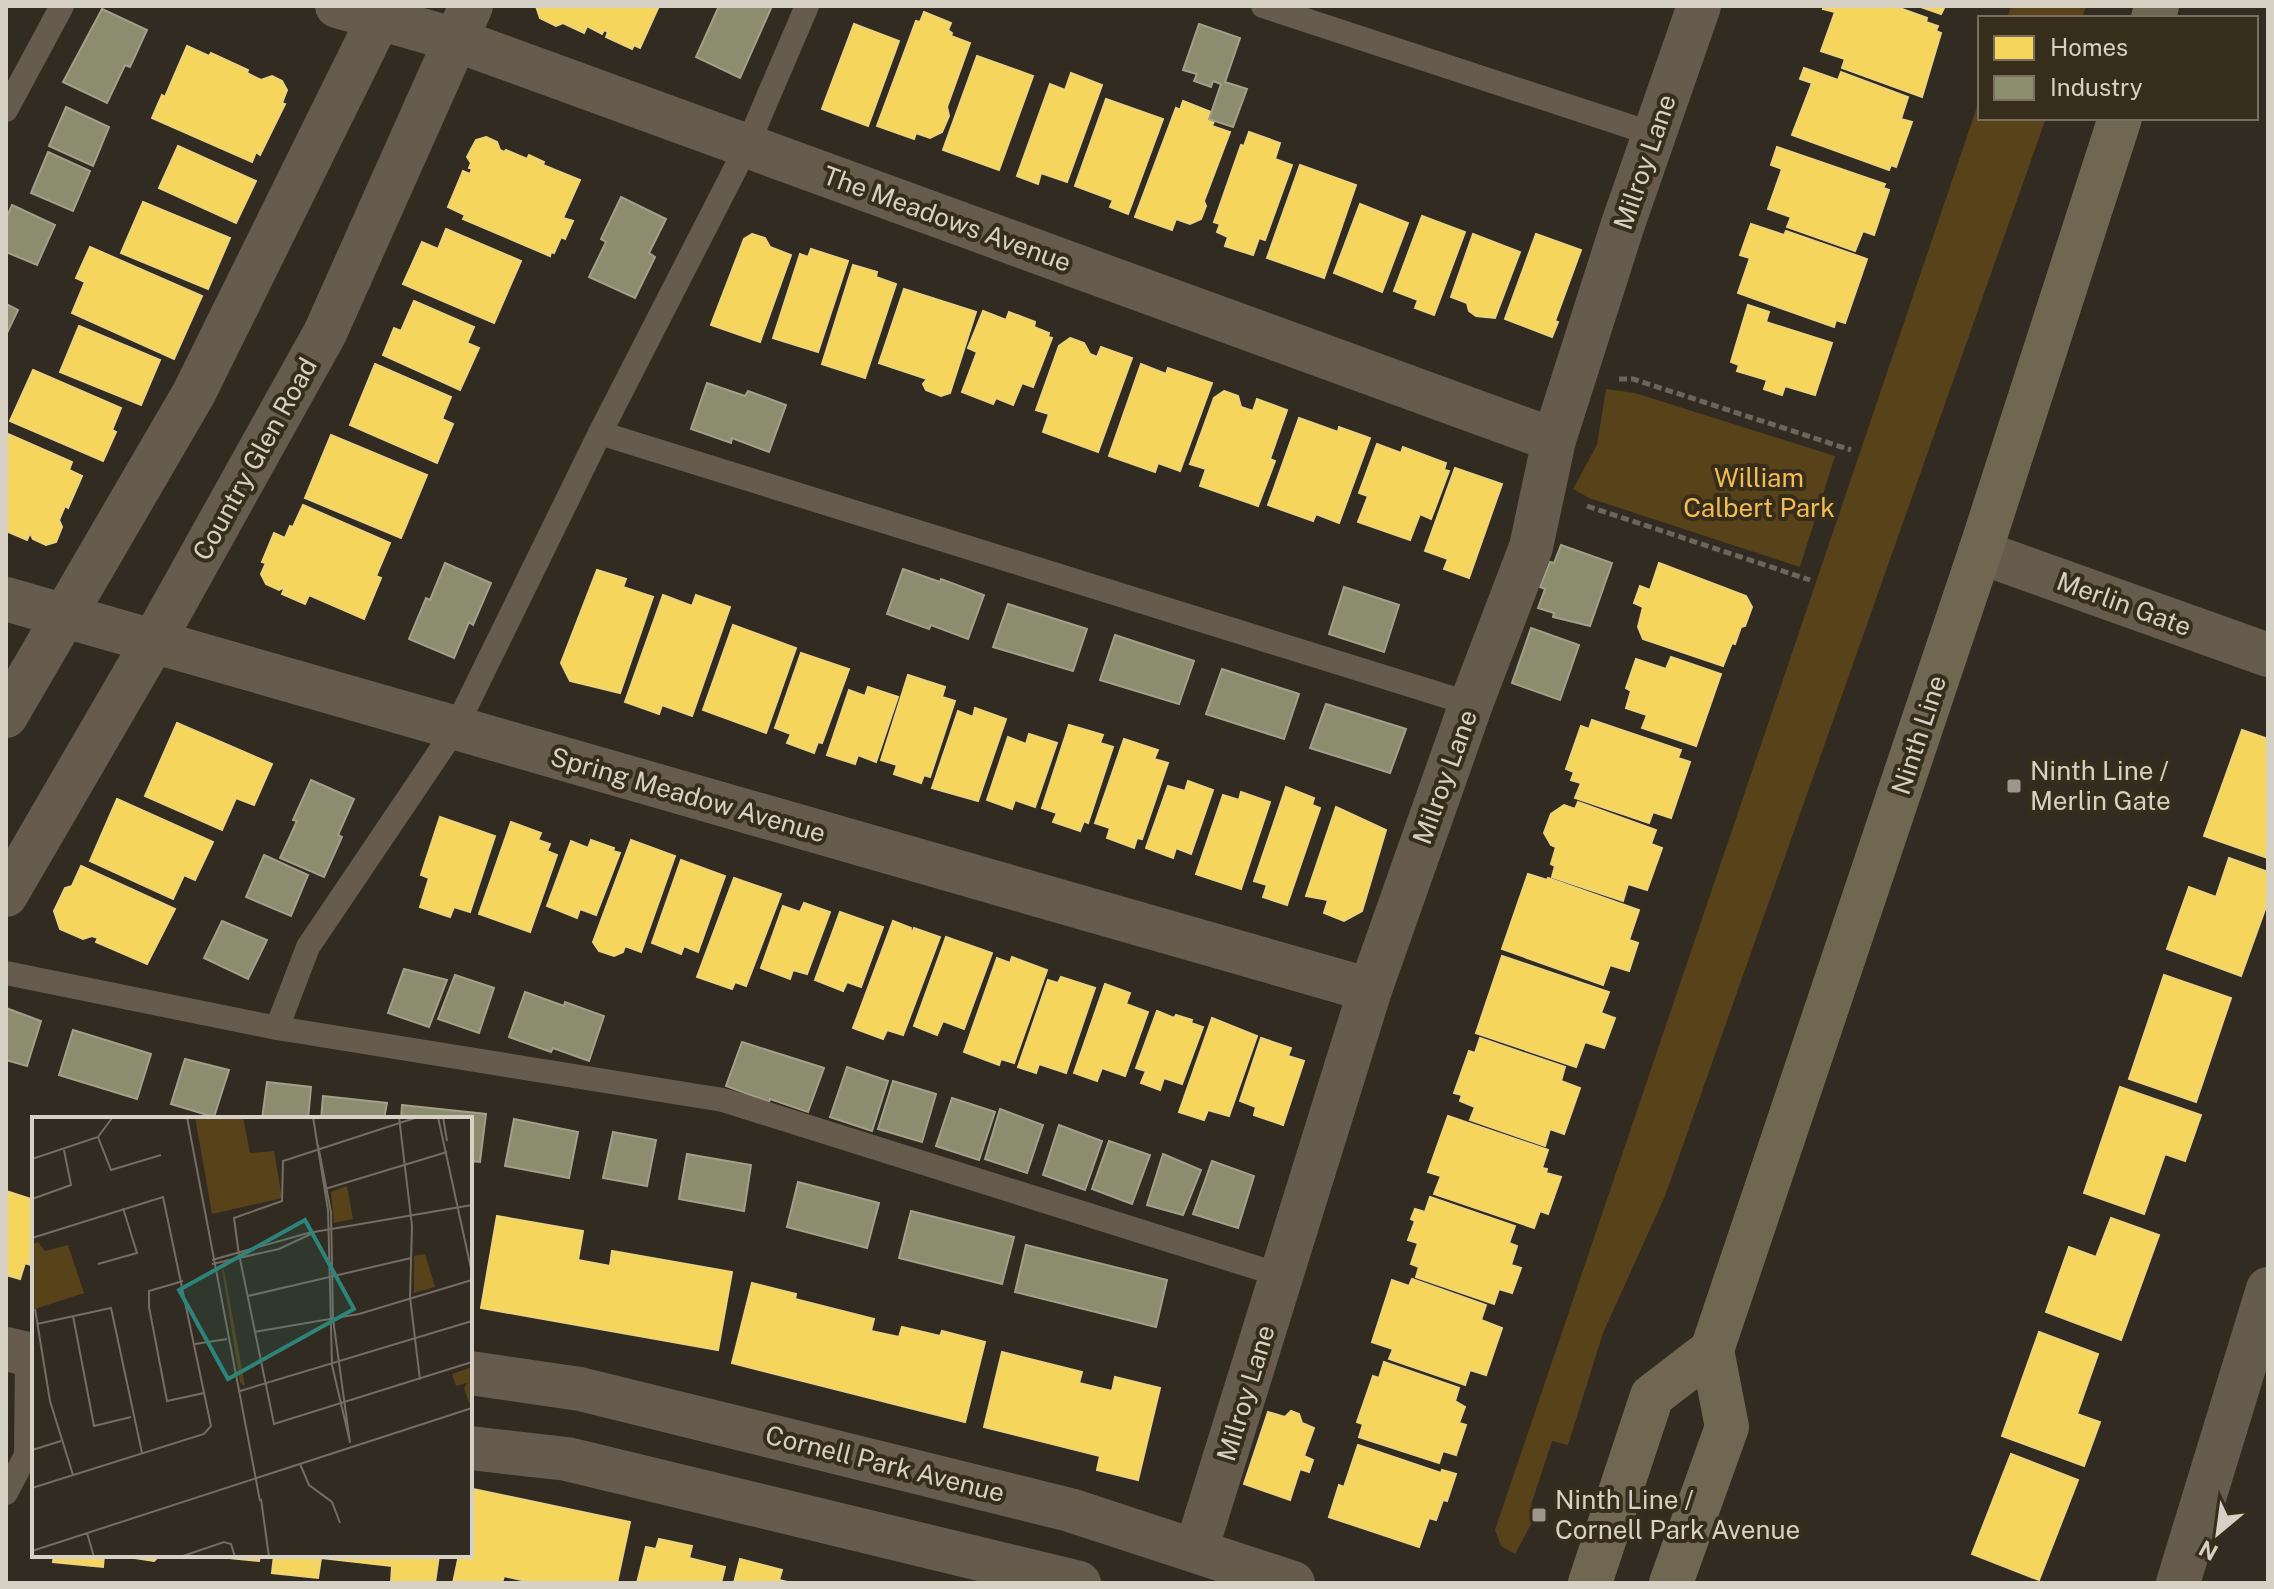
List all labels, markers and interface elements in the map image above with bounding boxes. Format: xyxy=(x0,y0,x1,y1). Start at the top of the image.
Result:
legend xyxy=(1978,16,2258,120)
text: Homes xyxy=(2050,33,2128,61)
text: Industry xyxy=(2050,73,2143,101)
street label: Milroy Lane xyxy=(1607,90,1682,233)
street label: The Meadows Avenue xyxy=(819,159,1075,278)
street label: Country Glen Road xyxy=(186,352,323,566)
park label: William Calbert Park xyxy=(1683,462,1835,523)
street label: Merlin Gate xyxy=(2053,565,2196,642)
street label: Ninth Line xyxy=(1885,671,1952,798)
street label: Milroy Lane xyxy=(1406,705,1483,848)
street label: Spring Meadow Avenue xyxy=(547,740,829,849)
place label: Ninth Line / Merlin Gate xyxy=(2030,755,2171,816)
marker: Ninth Line / Merlin Gate xyxy=(2005,777,2023,795)
inset map xyxy=(32,1117,472,1557)
street label: Milroy Lane xyxy=(1210,1321,1281,1465)
street label: Cornell Park Avenue xyxy=(762,1419,1008,1508)
place label: Ninth Line / Cornell Park Avenue xyxy=(1555,1484,1800,1545)
north arrow xyxy=(2178,1493,2258,1573)
marker: Ninth Line / Cornell Park Avenue xyxy=(1530,1506,1548,1524)
text: N xyxy=(2194,1535,2222,1566)

